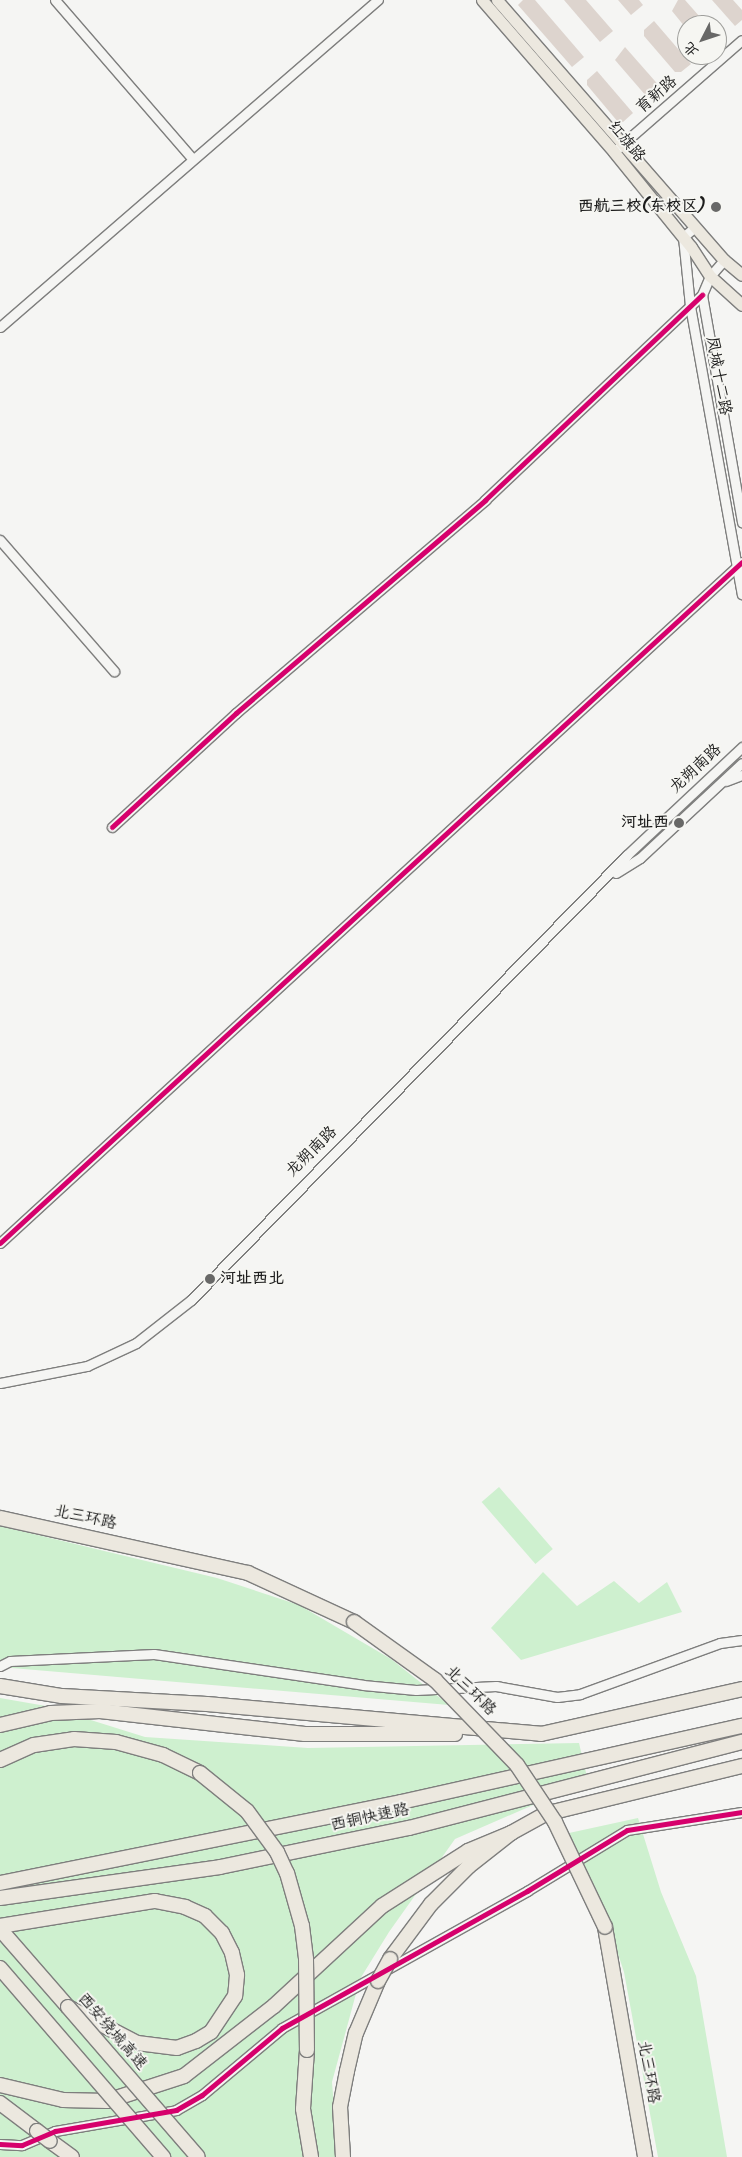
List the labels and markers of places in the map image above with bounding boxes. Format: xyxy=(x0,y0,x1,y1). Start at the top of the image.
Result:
place label: 西航三校(东校区) xyxy=(578,197,706,217)
marker: 西航三校(东校区) xyxy=(710,201,722,213)
place label: 河址西 xyxy=(621,813,669,833)
marker: 河址西 xyxy=(673,817,685,829)
place label: 河址西北 xyxy=(220,1269,284,1289)
marker: 河址西北 xyxy=(204,1273,216,1285)

